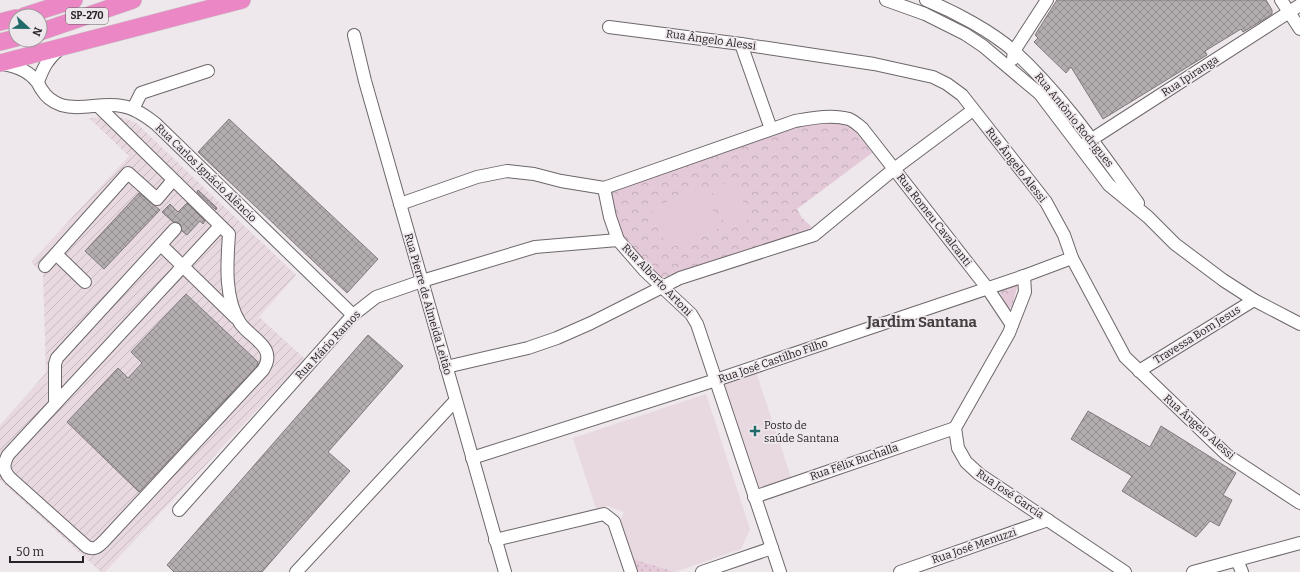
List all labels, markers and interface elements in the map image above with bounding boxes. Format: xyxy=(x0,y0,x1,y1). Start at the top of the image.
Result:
north arrow xyxy=(8,8,48,48)
road number: SP-270 xyxy=(66,8,108,24)
text: N xyxy=(29,25,44,38)
street label: Rua Ângelo Alessi xyxy=(665,26,758,53)
street label: Rua Ipiranga xyxy=(1159,53,1221,99)
street label: Rua Antônio Rodrigues xyxy=(1032,70,1116,170)
street label: Rua Carlos Ignácio Alêncio xyxy=(153,121,259,225)
street label: Rua Ângelo Alessi xyxy=(983,125,1050,205)
street label: Rua Romeu Cavalcanti xyxy=(894,171,975,269)
street label: Rua Pierre de Almeida Leitão xyxy=(402,232,454,376)
street label: Rua Alberto Artoni xyxy=(619,241,695,319)
street label: Travessa Bom Jesus xyxy=(1151,303,1243,367)
street label: Rua Mário Ramos xyxy=(293,308,363,382)
district label: Jardim Santana xyxy=(866,313,978,331)
street label: Rua José Castilho Filho xyxy=(717,336,829,386)
street label: Rua Ângelo Alessi xyxy=(1161,391,1238,463)
place label: Posto de saúde Santana xyxy=(764,419,839,445)
marker: Posto de saúde Santana xyxy=(749,425,761,437)
street label: Rua Félix Buchalla xyxy=(808,441,900,483)
street label: Rua José Garcia xyxy=(974,467,1046,521)
street label: Rua José Menuzzi xyxy=(930,525,1019,567)
scale bar xyxy=(10,538,83,564)
text: 50 m xyxy=(16,545,45,559)

